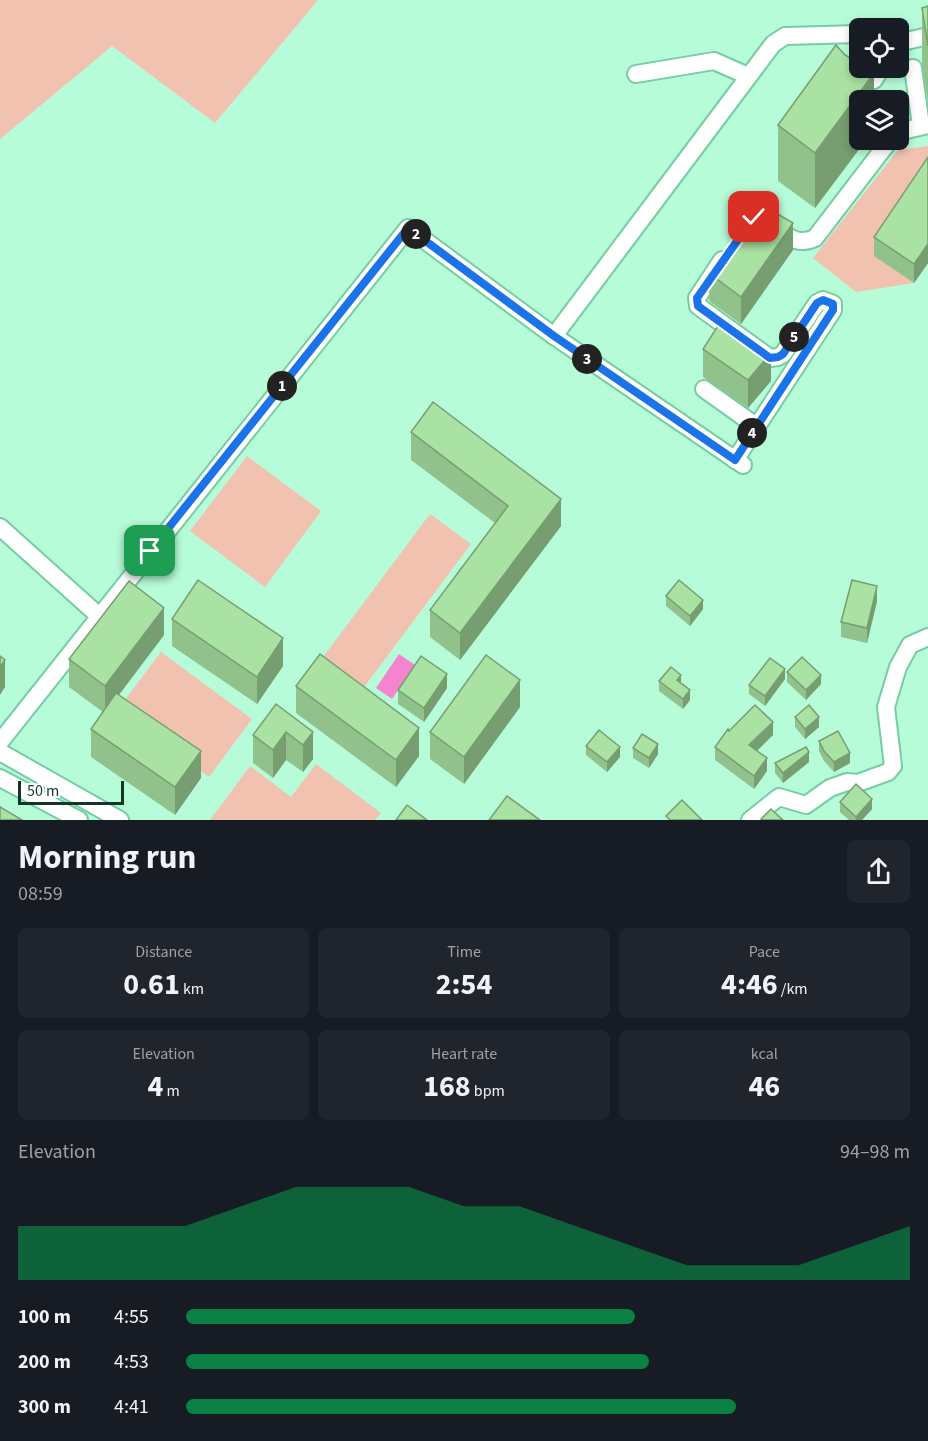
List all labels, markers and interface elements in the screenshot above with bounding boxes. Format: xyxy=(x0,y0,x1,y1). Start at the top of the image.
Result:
map controls xyxy=(849,18,909,150)
button: locate xyxy=(849,18,909,78)
button: layers xyxy=(849,90,909,150)
pin xyxy=(728,191,779,242)
icon: check xyxy=(737,200,770,233)
pin: 2 xyxy=(401,219,431,249)
text: 2 xyxy=(412,223,420,245)
pin: 5 xyxy=(779,322,809,352)
text: 5 xyxy=(790,326,798,348)
pin: 3 xyxy=(572,344,602,374)
text: 3 xyxy=(583,348,591,370)
pin: 1 xyxy=(267,371,297,401)
text: 1 xyxy=(278,375,286,397)
pin: 4 xyxy=(737,418,767,448)
text: 4 xyxy=(748,422,756,444)
pin xyxy=(124,525,175,576)
icon: arrive xyxy=(133,534,166,567)
scale bar xyxy=(18,778,124,806)
text: 50 m xyxy=(27,780,59,802)
text: Morning run xyxy=(18,834,196,881)
button: share xyxy=(847,840,910,903)
text: 08:59 xyxy=(18,880,63,908)
text: Distance xyxy=(135,941,192,963)
text: Time xyxy=(447,941,481,963)
text: Pace xyxy=(749,941,780,963)
text: 0.61 xyxy=(123,963,180,1006)
text: 2:54 xyxy=(436,963,492,1006)
text: 4:46 xyxy=(721,963,778,1006)
text: km xyxy=(180,978,204,1000)
text: /km xyxy=(778,978,808,1000)
text: Elevation xyxy=(133,1043,195,1065)
text: Heart rate xyxy=(431,1043,497,1065)
text: kcal xyxy=(751,1043,778,1065)
text: 4 xyxy=(148,1065,163,1108)
text: 168 xyxy=(423,1065,471,1108)
text: 46 xyxy=(748,1065,780,1108)
text: m xyxy=(163,1080,180,1102)
text: bpm xyxy=(471,1080,505,1102)
text: Elevation xyxy=(18,1138,96,1166)
text: 94–98 m xyxy=(840,1138,910,1166)
text: 100 m xyxy=(18,1303,71,1331)
text: 4:55 xyxy=(114,1303,149,1331)
text: 200 m xyxy=(18,1348,71,1376)
text: 4:53 xyxy=(114,1348,149,1376)
text: 300 m xyxy=(18,1393,71,1421)
text: 4:41 xyxy=(114,1393,149,1421)

